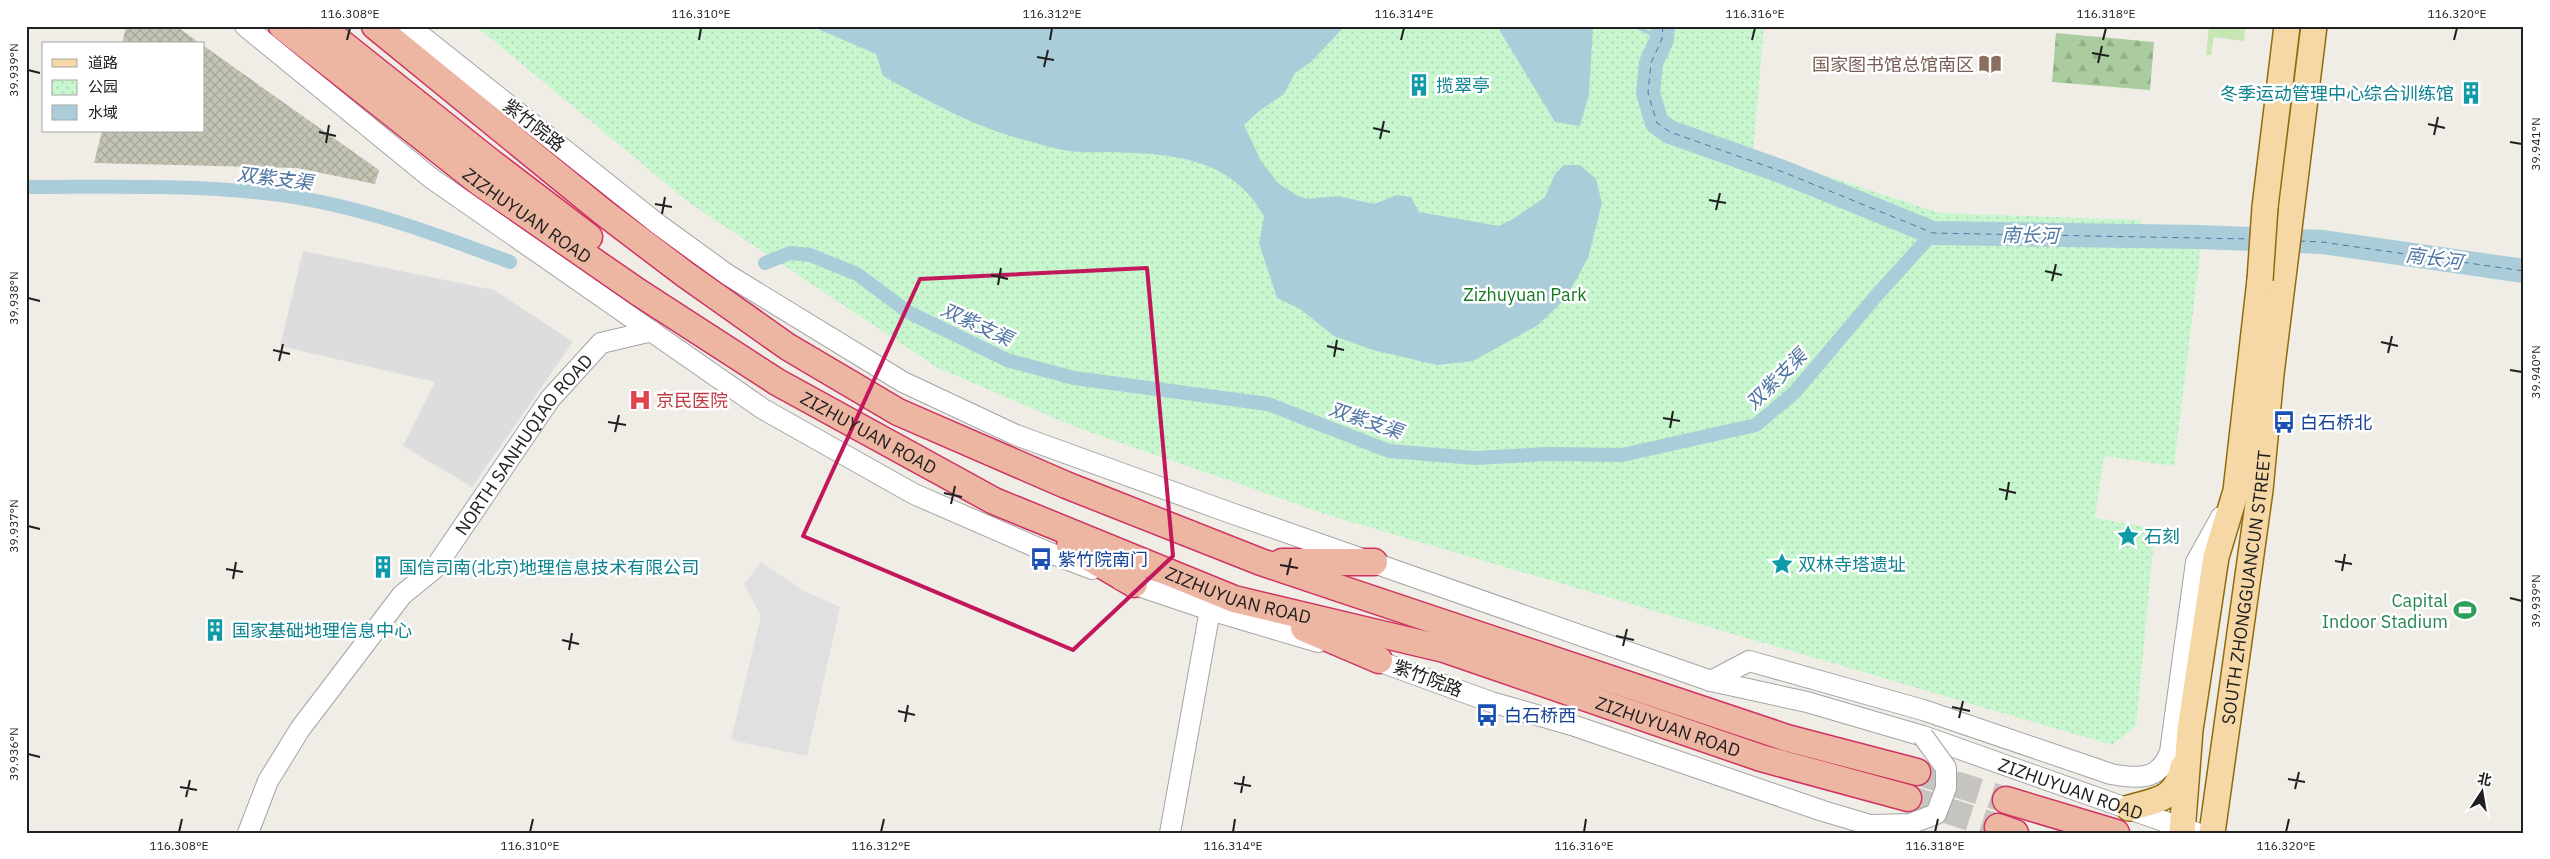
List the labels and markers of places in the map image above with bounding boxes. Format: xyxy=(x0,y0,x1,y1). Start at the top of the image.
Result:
library icon: 国家图书馆总馆南区 xyxy=(1977,51,2003,77)
place label: 国家图书馆总馆南区 xyxy=(1812,53,1974,76)
building icon: 揽翠亭 xyxy=(1406,72,1432,98)
place label: 揽翠亭 xyxy=(1436,74,1490,97)
building icon: 冬季运动管理中心综合训练馆 xyxy=(2458,80,2484,106)
place label: 冬季运动管理中心综合训练馆 xyxy=(2220,82,2454,105)
hospital icon: 京民医院 xyxy=(627,387,653,413)
place label: 京民医院 xyxy=(656,389,728,412)
bus stop icon: 白石桥北 xyxy=(2271,409,2297,435)
place label: 白石桥北 xyxy=(2300,411,2372,434)
place icon: 石刻 xyxy=(2115,523,2141,549)
place label: 石刻 xyxy=(2144,525,2180,548)
bus stop icon: 紫竹院南门 xyxy=(1028,546,1054,572)
place label: 紫竹院南门 xyxy=(1058,548,1148,571)
place icon: 双林寺塔遗址 xyxy=(1769,551,1795,577)
place label: 双林寺塔遗址 xyxy=(1798,553,1906,576)
building icon: 国信司南(北京)地理信息技术有限公司 xyxy=(370,554,396,580)
place label: 国信司南(北京)地理信息技术有限公司 xyxy=(399,556,699,579)
place label: Capital Indoor Stadium xyxy=(2322,589,2448,633)
sports icon: Capital Indoor Stadium xyxy=(2452,597,2478,623)
building icon: 国家基础地理信息中心 xyxy=(202,617,228,643)
place label: 国家基础地理信息中心 xyxy=(232,619,412,642)
bus stop icon: 白石桥西 xyxy=(1474,702,1500,728)
place label: 白石桥西 xyxy=(1504,704,1576,727)

